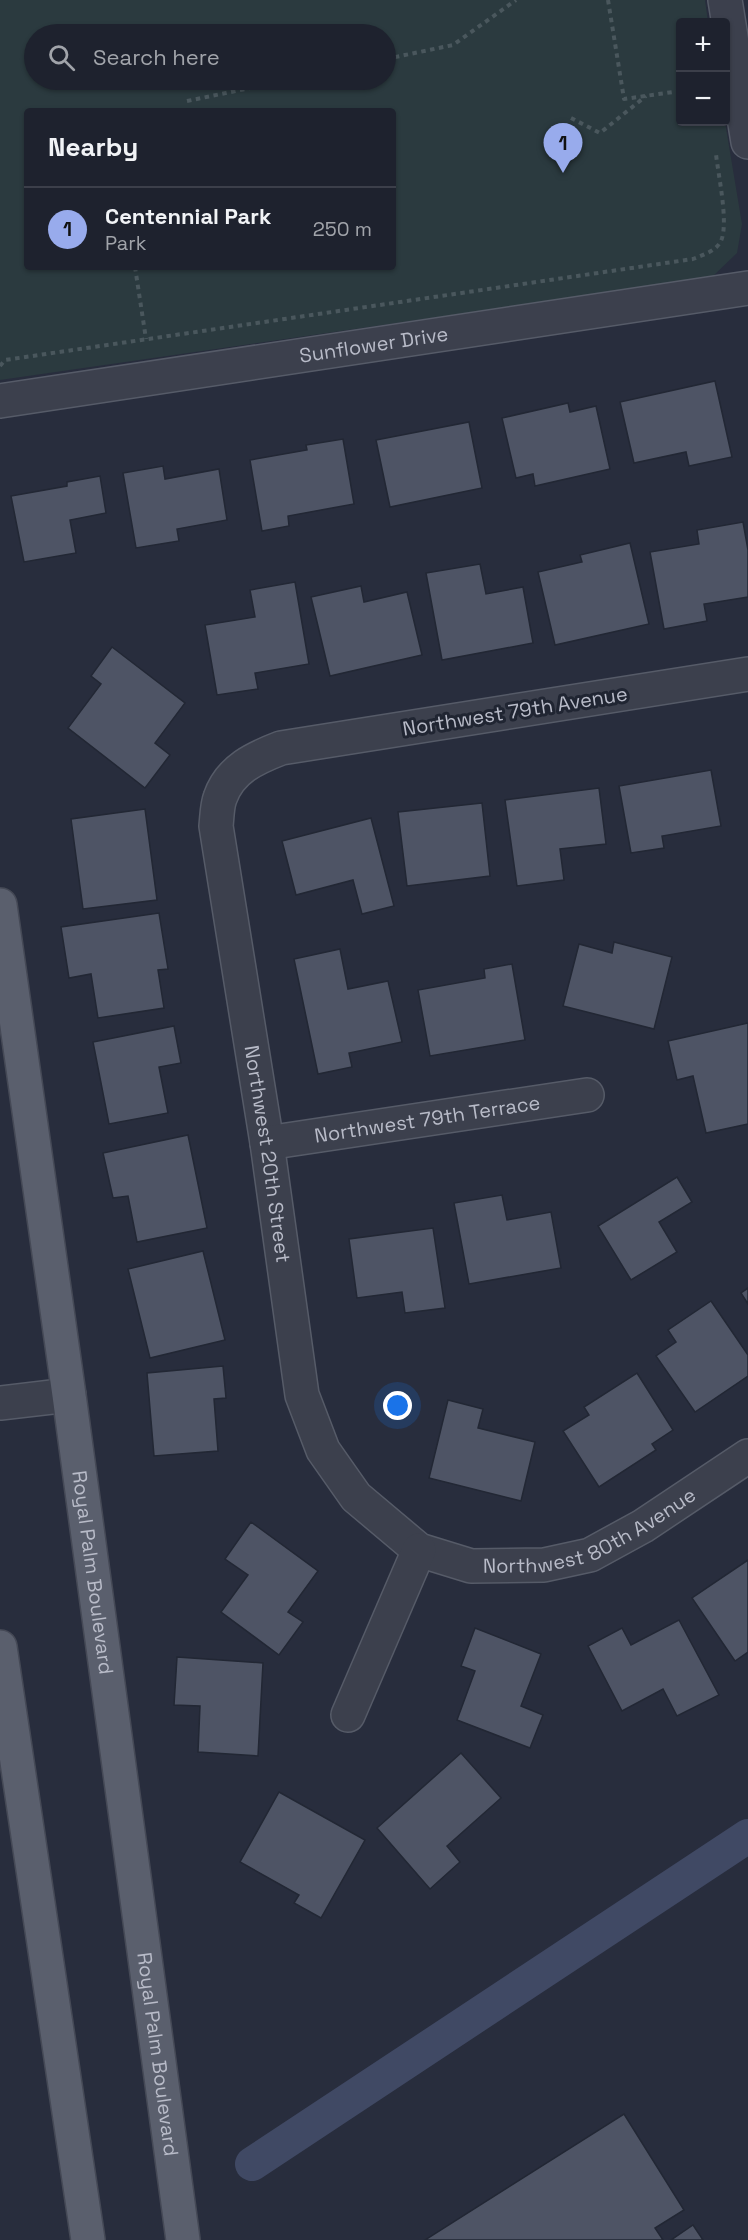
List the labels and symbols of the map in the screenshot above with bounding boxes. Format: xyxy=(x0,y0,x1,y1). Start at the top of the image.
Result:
pin: 1 xyxy=(544,124,582,173)
street label: Sunflower Drive xyxy=(298,320,450,369)
street label: Northwest 79th Avenue xyxy=(401,680,629,742)
street label: Northwest 20th Street xyxy=(238,1043,296,1264)
street label: Northwest 79th Terrace xyxy=(313,1089,542,1149)
your location xyxy=(383,1391,412,1420)
street label: Royal Palm Boulevard xyxy=(66,1469,120,1676)
street label: Northwest 80th Avenue xyxy=(483,1482,701,1579)
street label: Royal Palm Boulevard xyxy=(131,1951,185,2158)

